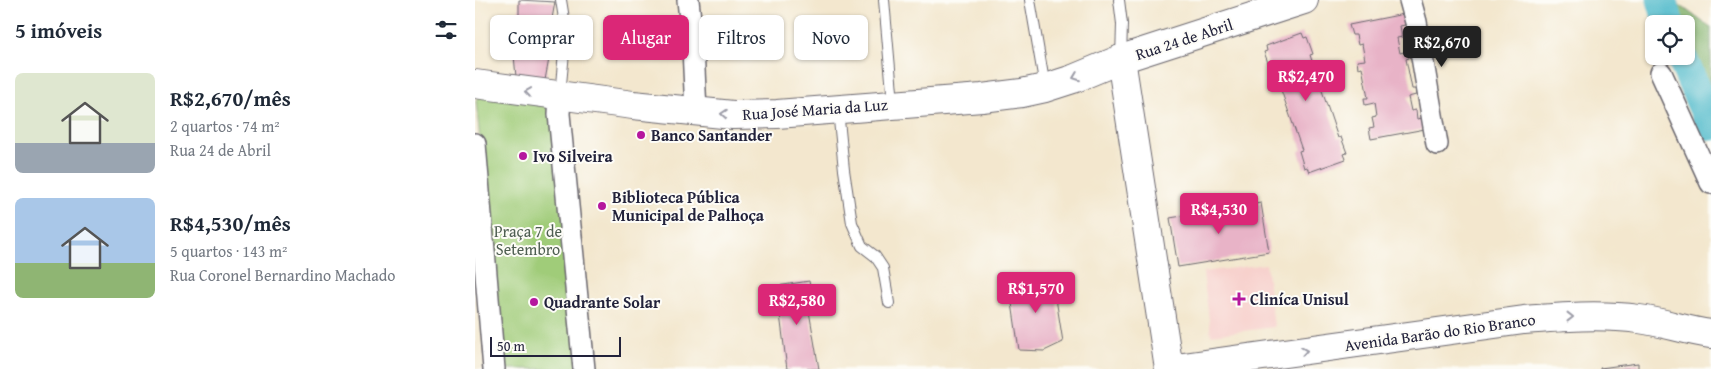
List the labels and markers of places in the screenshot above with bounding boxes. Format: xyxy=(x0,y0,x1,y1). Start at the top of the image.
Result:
pin: R$2,670 xyxy=(1396,26,1488,68)
pin: R$2,470 xyxy=(1260,59,1352,102)
place label: Banco Santander xyxy=(651,123,773,147)
marker: Banco Santander xyxy=(635,129,647,141)
place label: Ivo Silveira xyxy=(533,144,613,168)
marker: Ivo Silveira xyxy=(517,150,529,162)
place label: Biblioteca Pública Municipal de Palhoça xyxy=(612,185,765,227)
pin: R$4,530 xyxy=(1173,192,1265,235)
marker: Biblioteca Pública Municipal de Palhoça xyxy=(596,200,608,212)
pin: R$1,570 xyxy=(990,272,1082,314)
pin: R$2,580 xyxy=(751,284,843,326)
place label: Cliníca Unisul xyxy=(1250,287,1349,311)
place label: Quadrante Solar xyxy=(544,290,661,314)
marker: Cliníca Unisul xyxy=(1232,292,1246,306)
marker: Quadrante Solar xyxy=(528,296,540,308)

